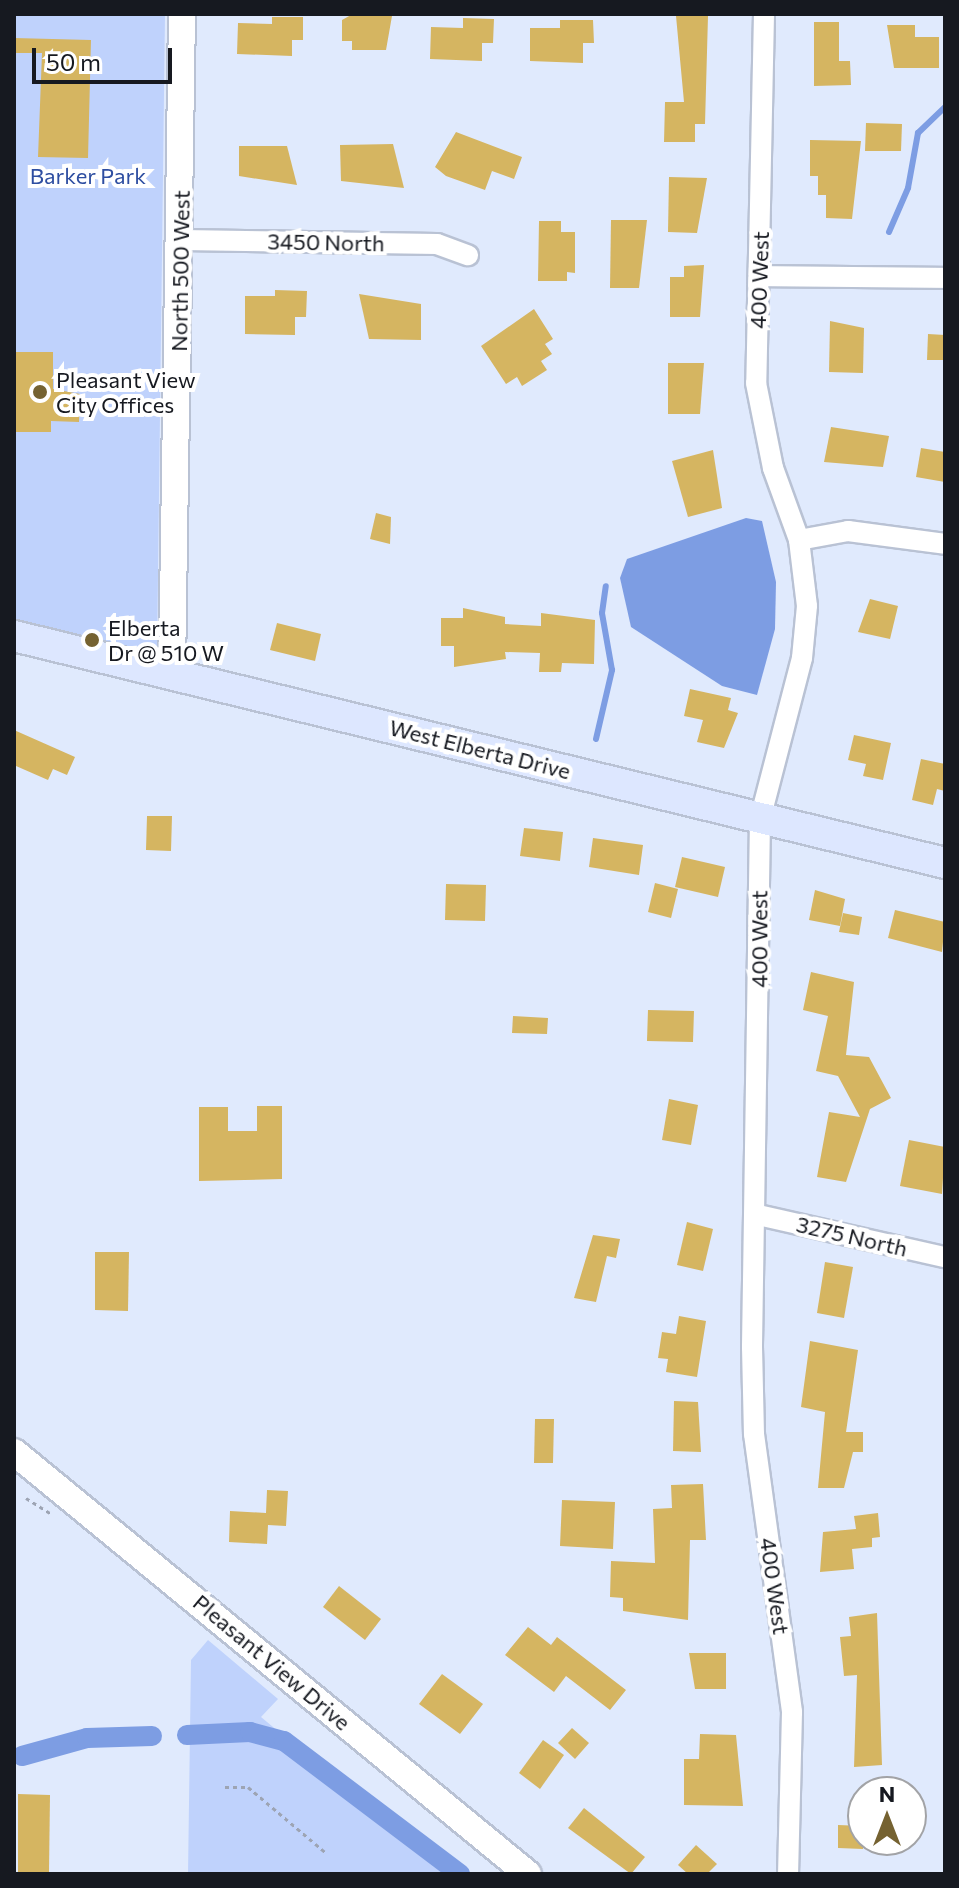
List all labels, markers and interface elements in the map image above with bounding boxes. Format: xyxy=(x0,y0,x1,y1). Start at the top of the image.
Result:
scale bar xyxy=(36,32,176,82)
text: 50 m xyxy=(46,47,101,76)
park label: Barker Park xyxy=(30,163,146,189)
street label: North 500 West xyxy=(165,190,195,352)
street label: 3450 North xyxy=(267,228,385,256)
street label: 400 West xyxy=(744,231,774,329)
place label: Pleasant View City Offices xyxy=(56,366,196,418)
marker: Pleasant View City Offices xyxy=(31,383,49,401)
place label: Elberta Dr @ 510 W xyxy=(108,614,224,666)
marker: Elberta Dr @ 510 W xyxy=(83,631,101,649)
street label: West Elberta Drive xyxy=(387,714,573,784)
street label: 400 West xyxy=(746,890,772,988)
street label: 3275 North xyxy=(794,1210,910,1262)
street label: 400 West xyxy=(755,1536,795,1636)
street label: Pleasant View Drive xyxy=(188,1589,356,1735)
north arrow xyxy=(847,1776,927,1856)
text: N xyxy=(879,1780,895,1807)

